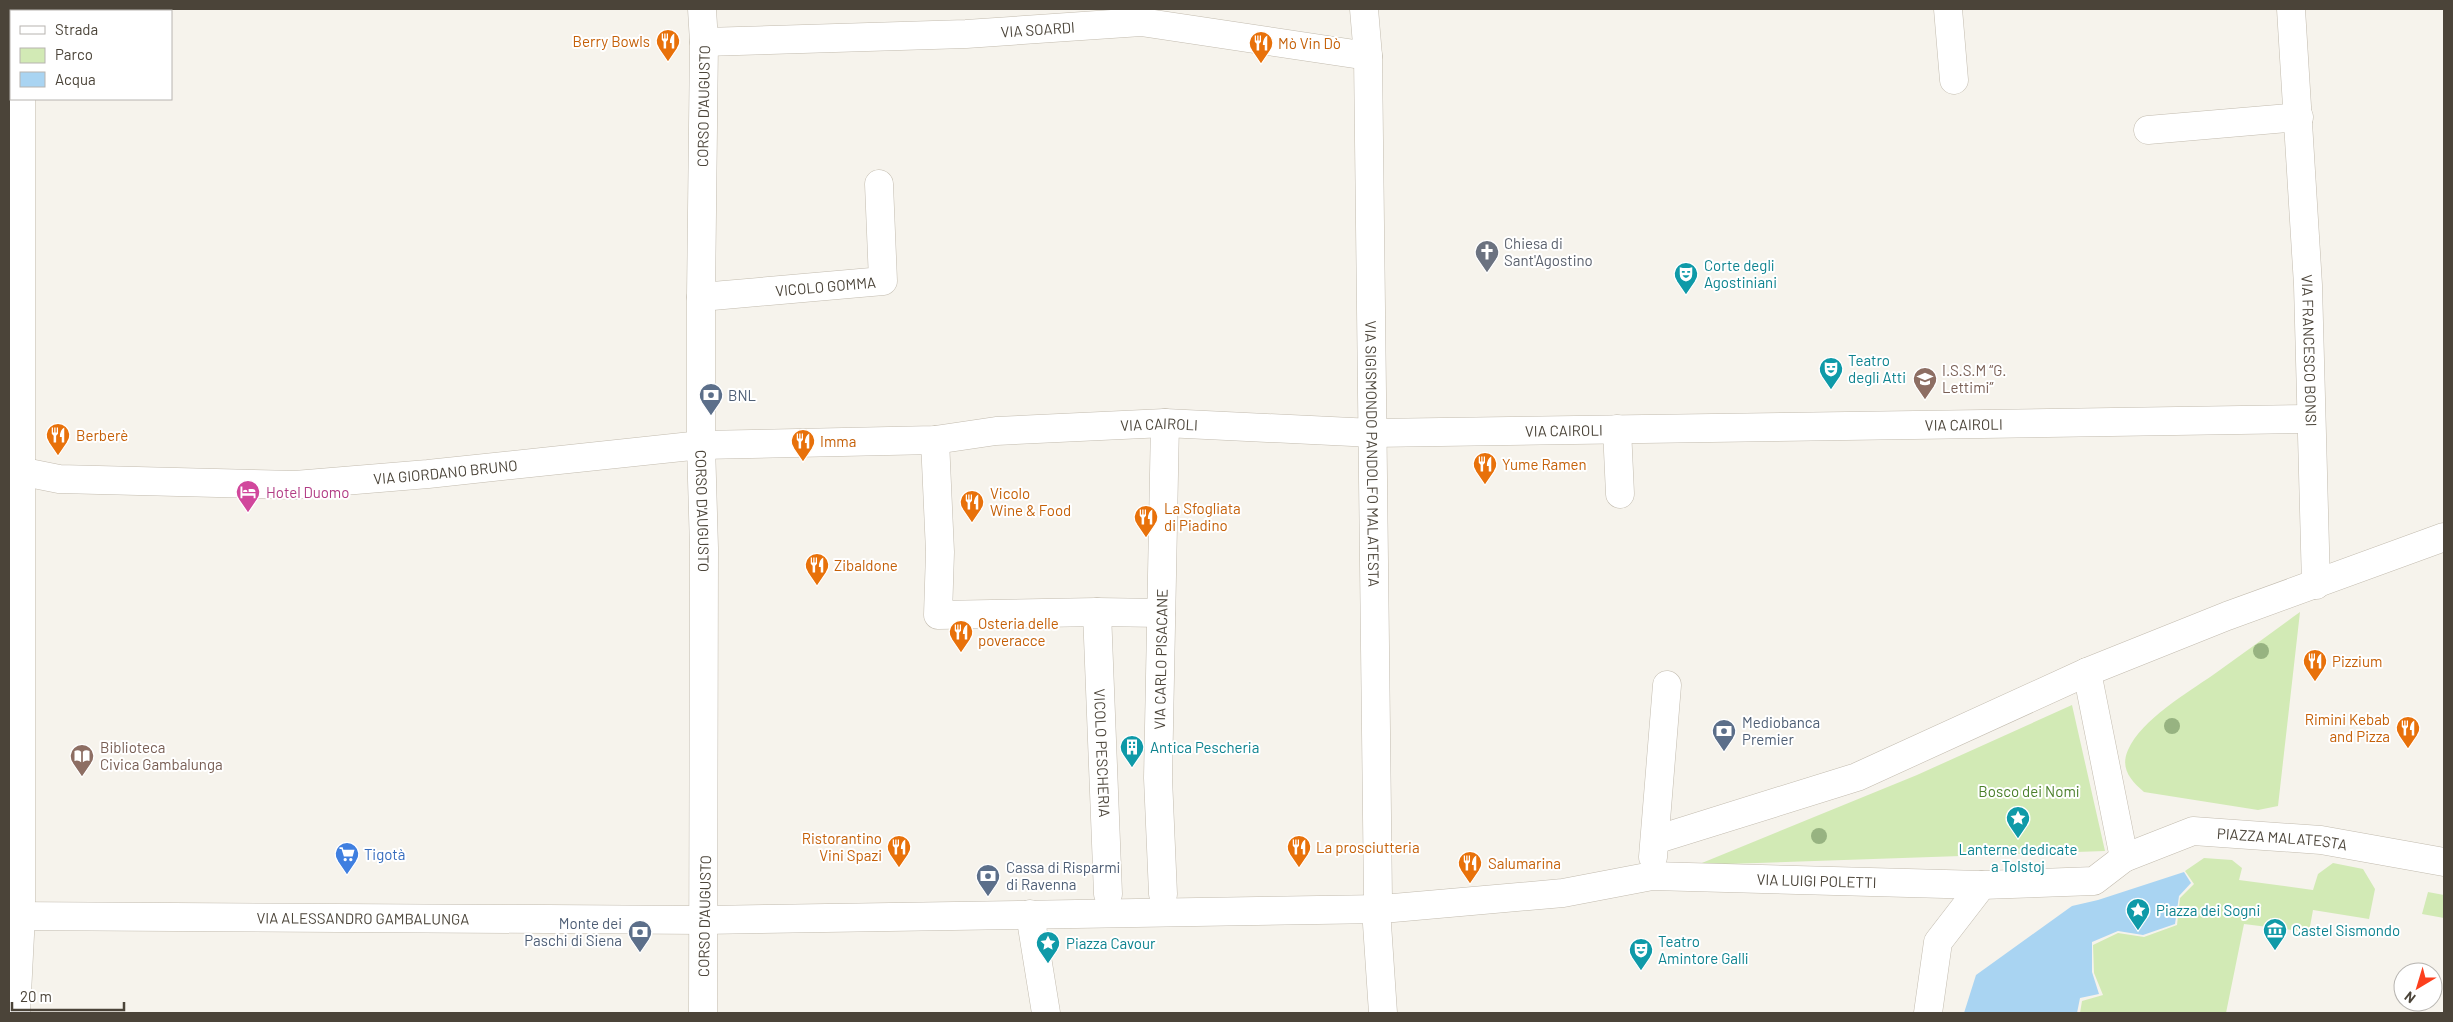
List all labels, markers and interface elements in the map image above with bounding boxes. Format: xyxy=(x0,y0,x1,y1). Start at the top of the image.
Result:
legend xyxy=(10,10,172,100)
street label: VIA SOARDI xyxy=(1000,18,1075,41)
text: Strada xyxy=(55,20,98,38)
restaurant icon: Berry Bowls xyxy=(655,28,681,62)
restaurant icon: Mò Vin Dò xyxy=(1248,30,1274,64)
place label: Berry Bowls xyxy=(573,32,650,50)
place label: Mò Vin Dò xyxy=(1278,34,1341,52)
text: Parco xyxy=(55,45,93,63)
street label: CORSO D'AUGUSTO xyxy=(693,45,713,167)
text: Acqua xyxy=(55,70,96,88)
place label: Chiesa di Sant'Agostino xyxy=(1504,234,1593,269)
church icon: Chiesa di Sant'Agostino xyxy=(1474,239,1500,273)
place label: Corte degli Agostiniani xyxy=(1704,256,1777,291)
theatre icon: Corte degli Agostiniani xyxy=(1673,261,1699,295)
street label: VICOLO GOMMA xyxy=(774,273,877,299)
street label: VIA FRANCESCO BONSI xyxy=(2298,274,2321,427)
street label: VIA SIGISMONDO PANDOLFO MALATESTA xyxy=(1362,320,1383,587)
place label: Teatro degli Atti xyxy=(1848,351,1906,386)
theatre icon: Teatro degli Atti xyxy=(1818,356,1844,390)
place label: I.S.S.M “G. Lettimi” xyxy=(1942,361,2007,396)
school or university icon: I.S.S.M “G. Lettimi” xyxy=(1912,366,1938,400)
bank icon: BNL xyxy=(698,382,724,416)
place label: BNL xyxy=(728,386,756,404)
street label: VIA CAIROLI xyxy=(1120,414,1198,434)
street label: VIA CAIROLI xyxy=(1925,415,2003,434)
street label: VIA CAIROLI xyxy=(1525,421,1603,440)
restaurant icon: Berberè xyxy=(45,422,71,456)
place label: Berberè xyxy=(76,426,128,444)
restaurant icon: Imma xyxy=(790,428,816,462)
place label: Imma xyxy=(820,432,856,450)
street label: CORSO D'AUGUSTO xyxy=(692,450,713,572)
restaurant icon: Yume Ramen xyxy=(1472,451,1498,485)
place label: Yume Ramen xyxy=(1502,455,1587,473)
street label: VIA GIORDANO BRUNO xyxy=(373,456,518,487)
hotel icon: Hotel Duomo xyxy=(235,479,261,513)
place label: Hotel Duomo xyxy=(266,483,349,501)
place label: Vicolo Wine & Food xyxy=(990,484,1071,519)
restaurant icon: Vicolo Wine & Food xyxy=(959,489,985,523)
place label: La Sfogliata di Piadino xyxy=(1164,499,1241,534)
restaurant icon: La Sfogliata di Piadino xyxy=(1133,504,1159,538)
restaurant icon: Zibaldone xyxy=(804,552,830,586)
place label: Zibaldone xyxy=(834,556,898,574)
street label: VIA CARLO PISACANE xyxy=(1150,589,1171,730)
place label: Osteria delle poveracce xyxy=(978,614,1059,649)
restaurant icon: Osteria delle poveracce xyxy=(948,619,974,653)
restaurant icon: Pizzium xyxy=(2302,648,2328,682)
place label: Pizzium xyxy=(2332,652,2382,670)
street label: VICOLO PESCHERIA xyxy=(1091,688,1114,818)
place label: Rimini Kebab and Pizza xyxy=(2305,710,2390,745)
place label: Mediobanca Premier xyxy=(1742,713,1820,748)
restaurant icon: Rimini Kebab and Pizza xyxy=(2395,715,2421,749)
bank icon: Mediobanca Premier xyxy=(1711,718,1737,752)
building icon: Antica Pescheria xyxy=(1119,734,1145,768)
place label: Biblioteca Civica Gambalunga xyxy=(100,738,223,773)
place label: Antica Pescheria xyxy=(1150,738,1259,756)
library icon: Biblioteca Civica Gambalunga xyxy=(69,743,95,777)
park label: Bosco dei Nomi xyxy=(1978,782,2080,800)
place icon: Lanterne dedicate a Tolstoj xyxy=(2005,805,2031,839)
street label: PIAZZA MALATESTA xyxy=(2216,824,2349,854)
place label: Ristorantino Vini Spazi xyxy=(802,829,882,864)
restaurant icon: Ristorantino Vini Spazi xyxy=(886,834,912,868)
restaurant icon: La prosciutteria xyxy=(1286,834,1312,868)
place label: La prosciutteria xyxy=(1316,838,1420,856)
place label: Lanterne dedicate a Tolstoj xyxy=(1959,840,2077,875)
supermarket icon: Tigotà xyxy=(334,841,360,875)
place label: Tigotà xyxy=(364,845,405,863)
restaurant icon: Salumarina xyxy=(1457,850,1483,884)
place label: Salumarina xyxy=(1488,854,1561,872)
street label: CORSO D'AUGUSTO xyxy=(694,855,714,977)
place label: Cassa di Risparmi di Ravenna xyxy=(1006,858,1120,893)
bank icon: Cassa di Risparmi di Ravenna xyxy=(975,863,1001,897)
street label: VIA LUIGI POLETTI xyxy=(1756,870,1877,891)
place icon: Piazza dei Sogni xyxy=(2125,897,2151,931)
place label: Piazza dei Sogni xyxy=(2156,901,2260,919)
street label: VIA ALESSANDRO GAMBALUNGA xyxy=(256,908,469,928)
place label: Monte dei Paschi di Siena xyxy=(524,914,622,949)
museum icon: Castel Sismondo xyxy=(2262,917,2288,951)
bank icon: Monte dei Paschi di Siena xyxy=(627,919,653,953)
place label: Castel Sismondo xyxy=(2292,921,2400,939)
place icon: Piazza Cavour xyxy=(1035,930,1061,964)
place label: Teatro Amintore Galli xyxy=(1658,932,1749,967)
place label: Piazza Cavour xyxy=(1066,934,1156,952)
theatre icon: Teatro Amintore Galli xyxy=(1628,937,1654,971)
north arrow xyxy=(2393,962,2443,1012)
scale bar xyxy=(12,980,125,1012)
text: 20 m xyxy=(20,987,52,1005)
text: N xyxy=(2401,988,2419,1007)

